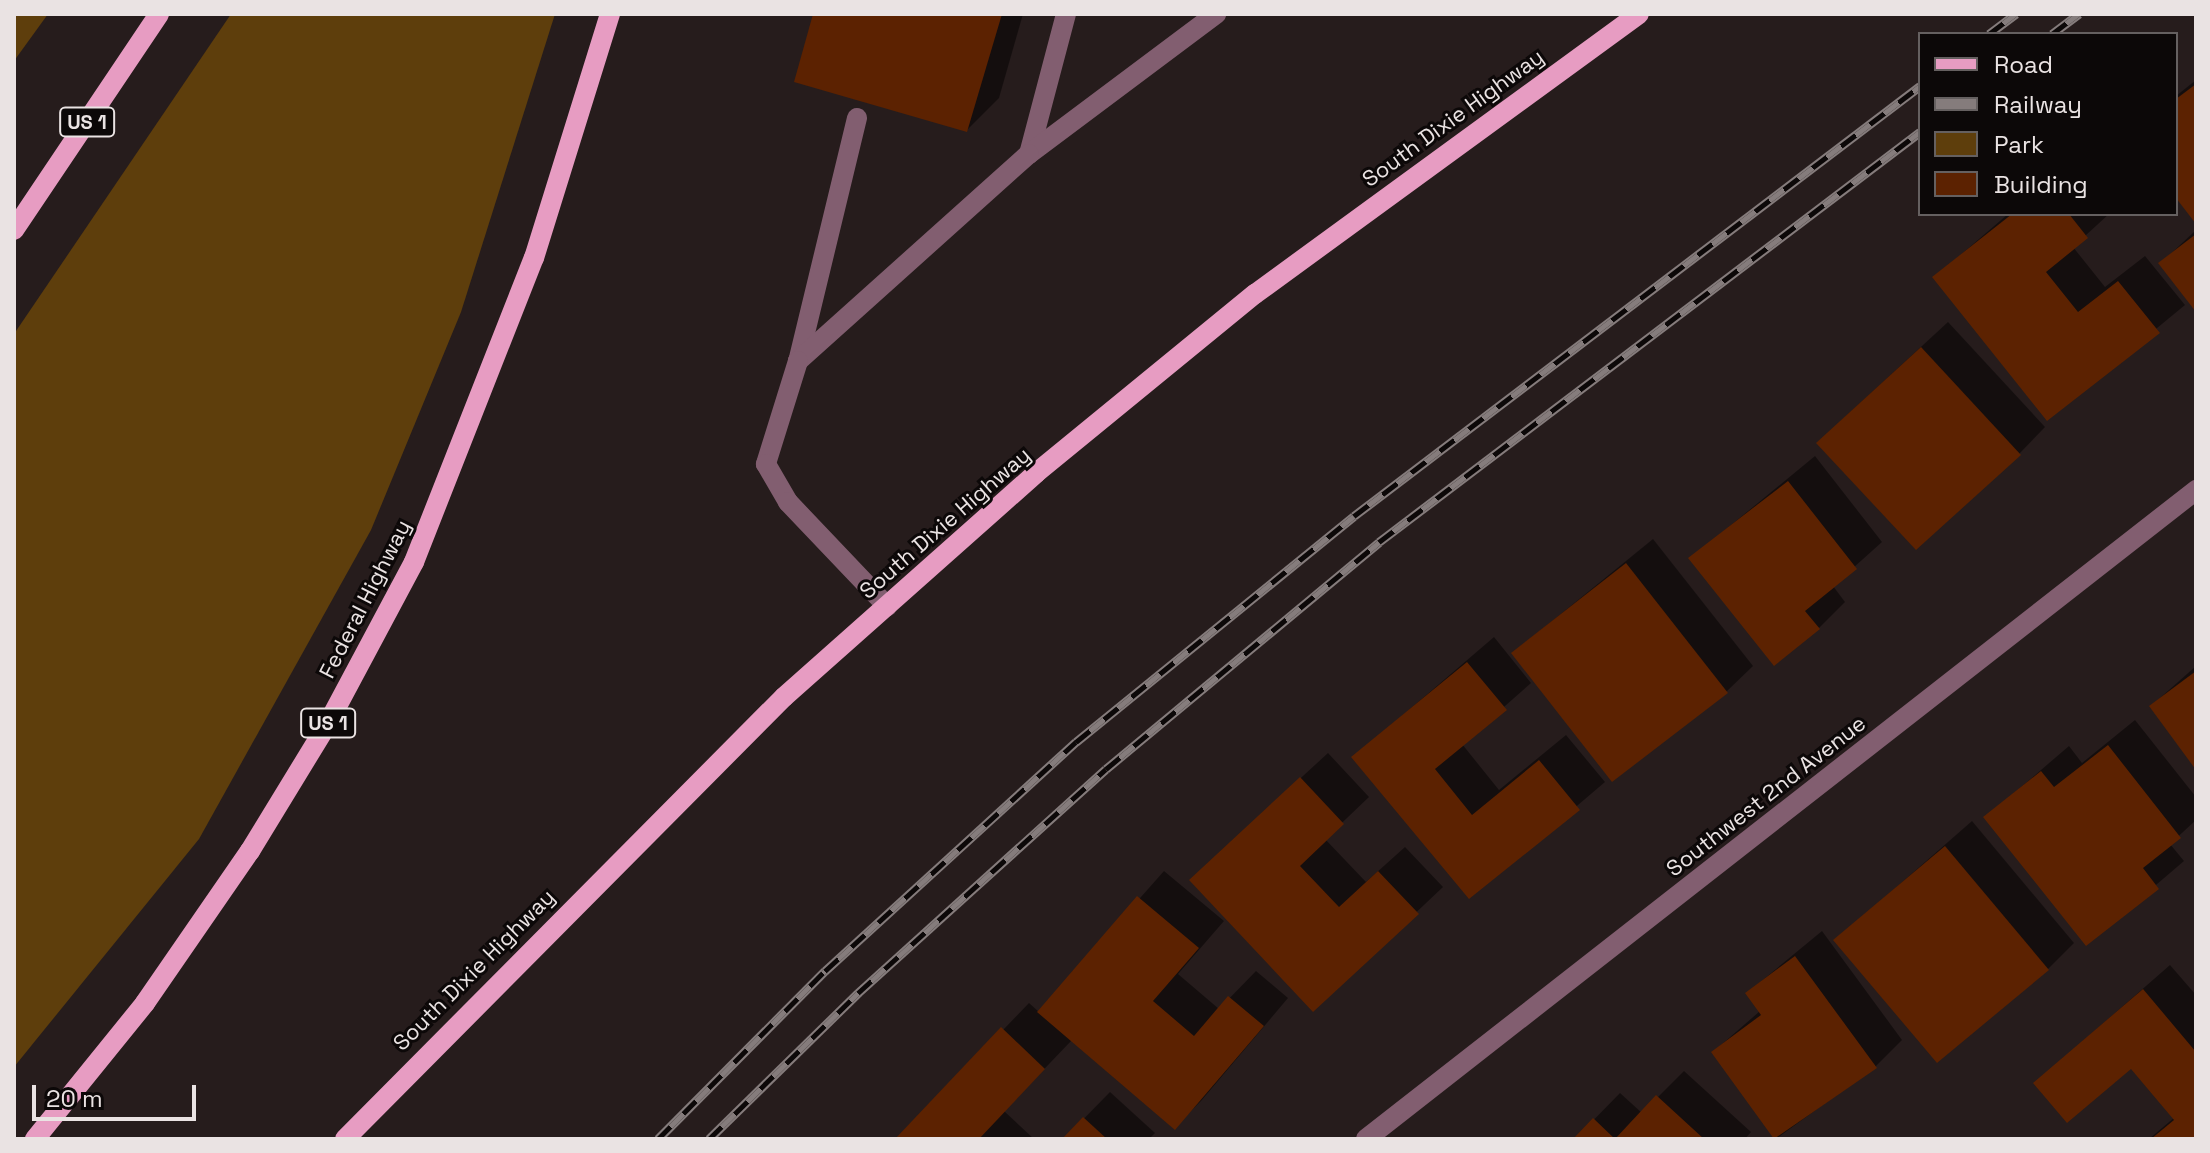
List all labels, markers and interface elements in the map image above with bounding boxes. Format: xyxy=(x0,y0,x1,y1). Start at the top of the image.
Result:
legend xyxy=(1918,32,2178,216)
street label: South Dixie Highway xyxy=(1357,43,1549,193)
text: Road xyxy=(1994,49,2053,80)
text: Railway xyxy=(1994,89,2082,120)
road number: US 1 xyxy=(59,106,115,138)
text: Park xyxy=(1994,129,2044,160)
text: Building xyxy=(1994,169,2088,200)
street label: South Dixie Highway xyxy=(854,442,1036,604)
street label: Federal Highway xyxy=(314,515,416,683)
road number: US 1 xyxy=(300,707,356,739)
street label: Southwest 2nd Avenue xyxy=(1661,710,1871,882)
street label: South Dixie Highway xyxy=(388,884,560,1056)
scale bar xyxy=(36,1069,200,1119)
text: 20 m xyxy=(46,1083,103,1114)

